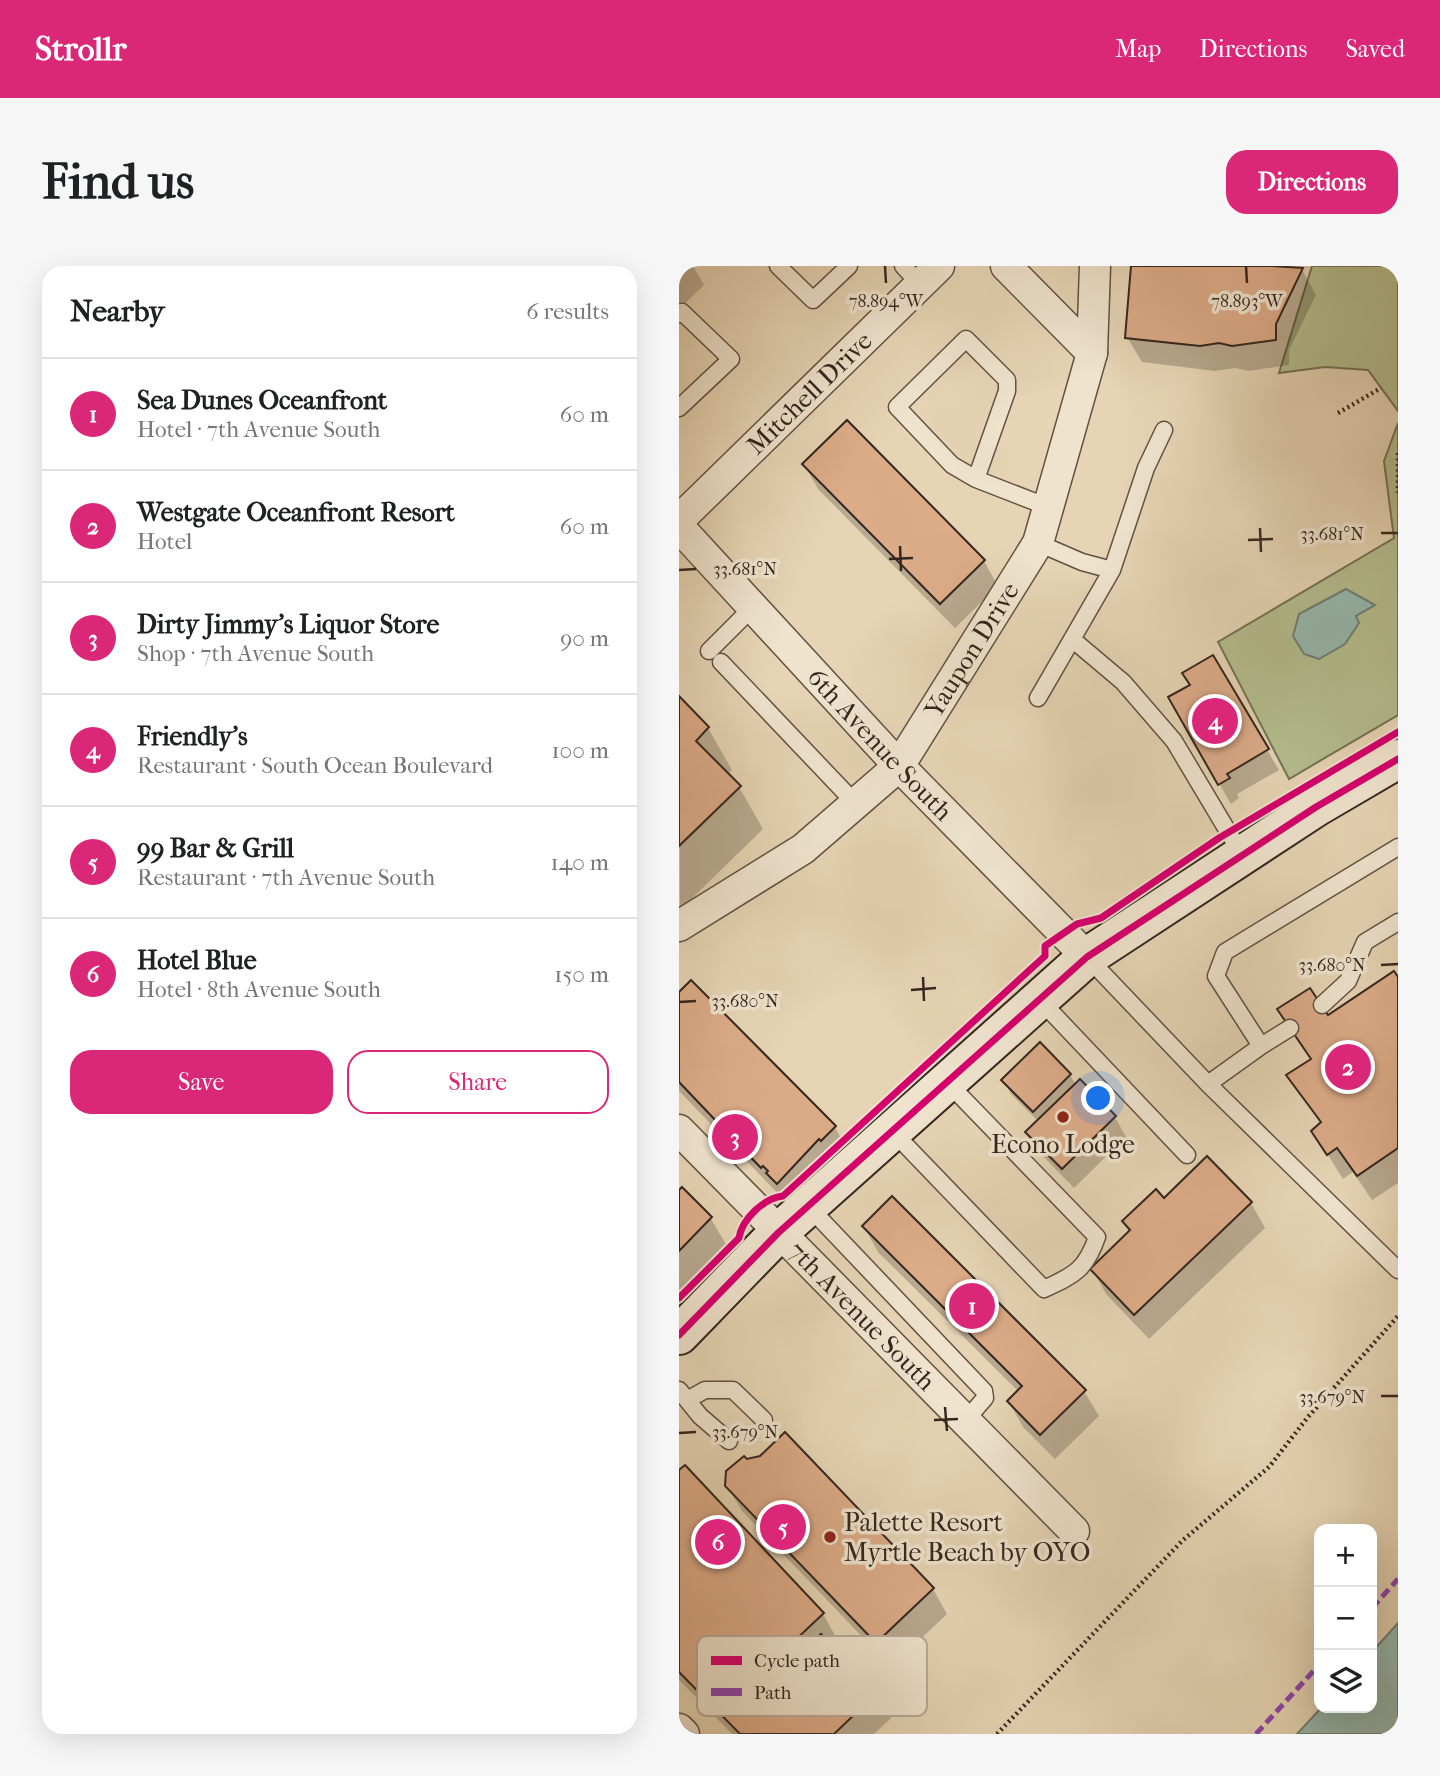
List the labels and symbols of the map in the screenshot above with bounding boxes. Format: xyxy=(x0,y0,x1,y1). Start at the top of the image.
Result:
text: 78.894°W xyxy=(849,291,925,312)
text: 78.893°W xyxy=(1211,291,1284,312)
street label: Mitchell Drive xyxy=(740,325,878,461)
text: 33.681°N xyxy=(1300,524,1364,545)
text: 33.681°N xyxy=(713,559,777,580)
street label: Yaupon Drive xyxy=(917,576,1025,724)
street label: 6th Avenue South xyxy=(801,661,960,827)
pin: 4 xyxy=(1192,695,1238,747)
text: 33.680°N xyxy=(1298,955,1366,976)
text: 33.680°N xyxy=(711,991,779,1012)
pin: 2 xyxy=(1325,1041,1371,1093)
your location xyxy=(1081,1081,1115,1115)
marker: Econo Lodge xyxy=(1055,1109,1071,1125)
pin: 3 xyxy=(712,1111,758,1163)
place label: Econo Lodge xyxy=(991,1129,1135,1160)
street label: 7th Avenue South xyxy=(782,1235,942,1397)
pin: 1 xyxy=(949,1280,995,1332)
text: 33.679°N xyxy=(1299,1387,1365,1408)
text: 33.679°N xyxy=(712,1422,778,1443)
pin: 5 xyxy=(760,1501,806,1553)
place label: Palette Resort Myrtle Beach by OYO xyxy=(844,1507,1090,1568)
pin: 6 xyxy=(695,1516,741,1568)
marker: Palette Resort Myrtle Beach by OYO xyxy=(822,1529,838,1545)
legend xyxy=(697,1636,927,1716)
text: Cycle path xyxy=(754,1650,840,1672)
text: Path xyxy=(754,1682,792,1704)

